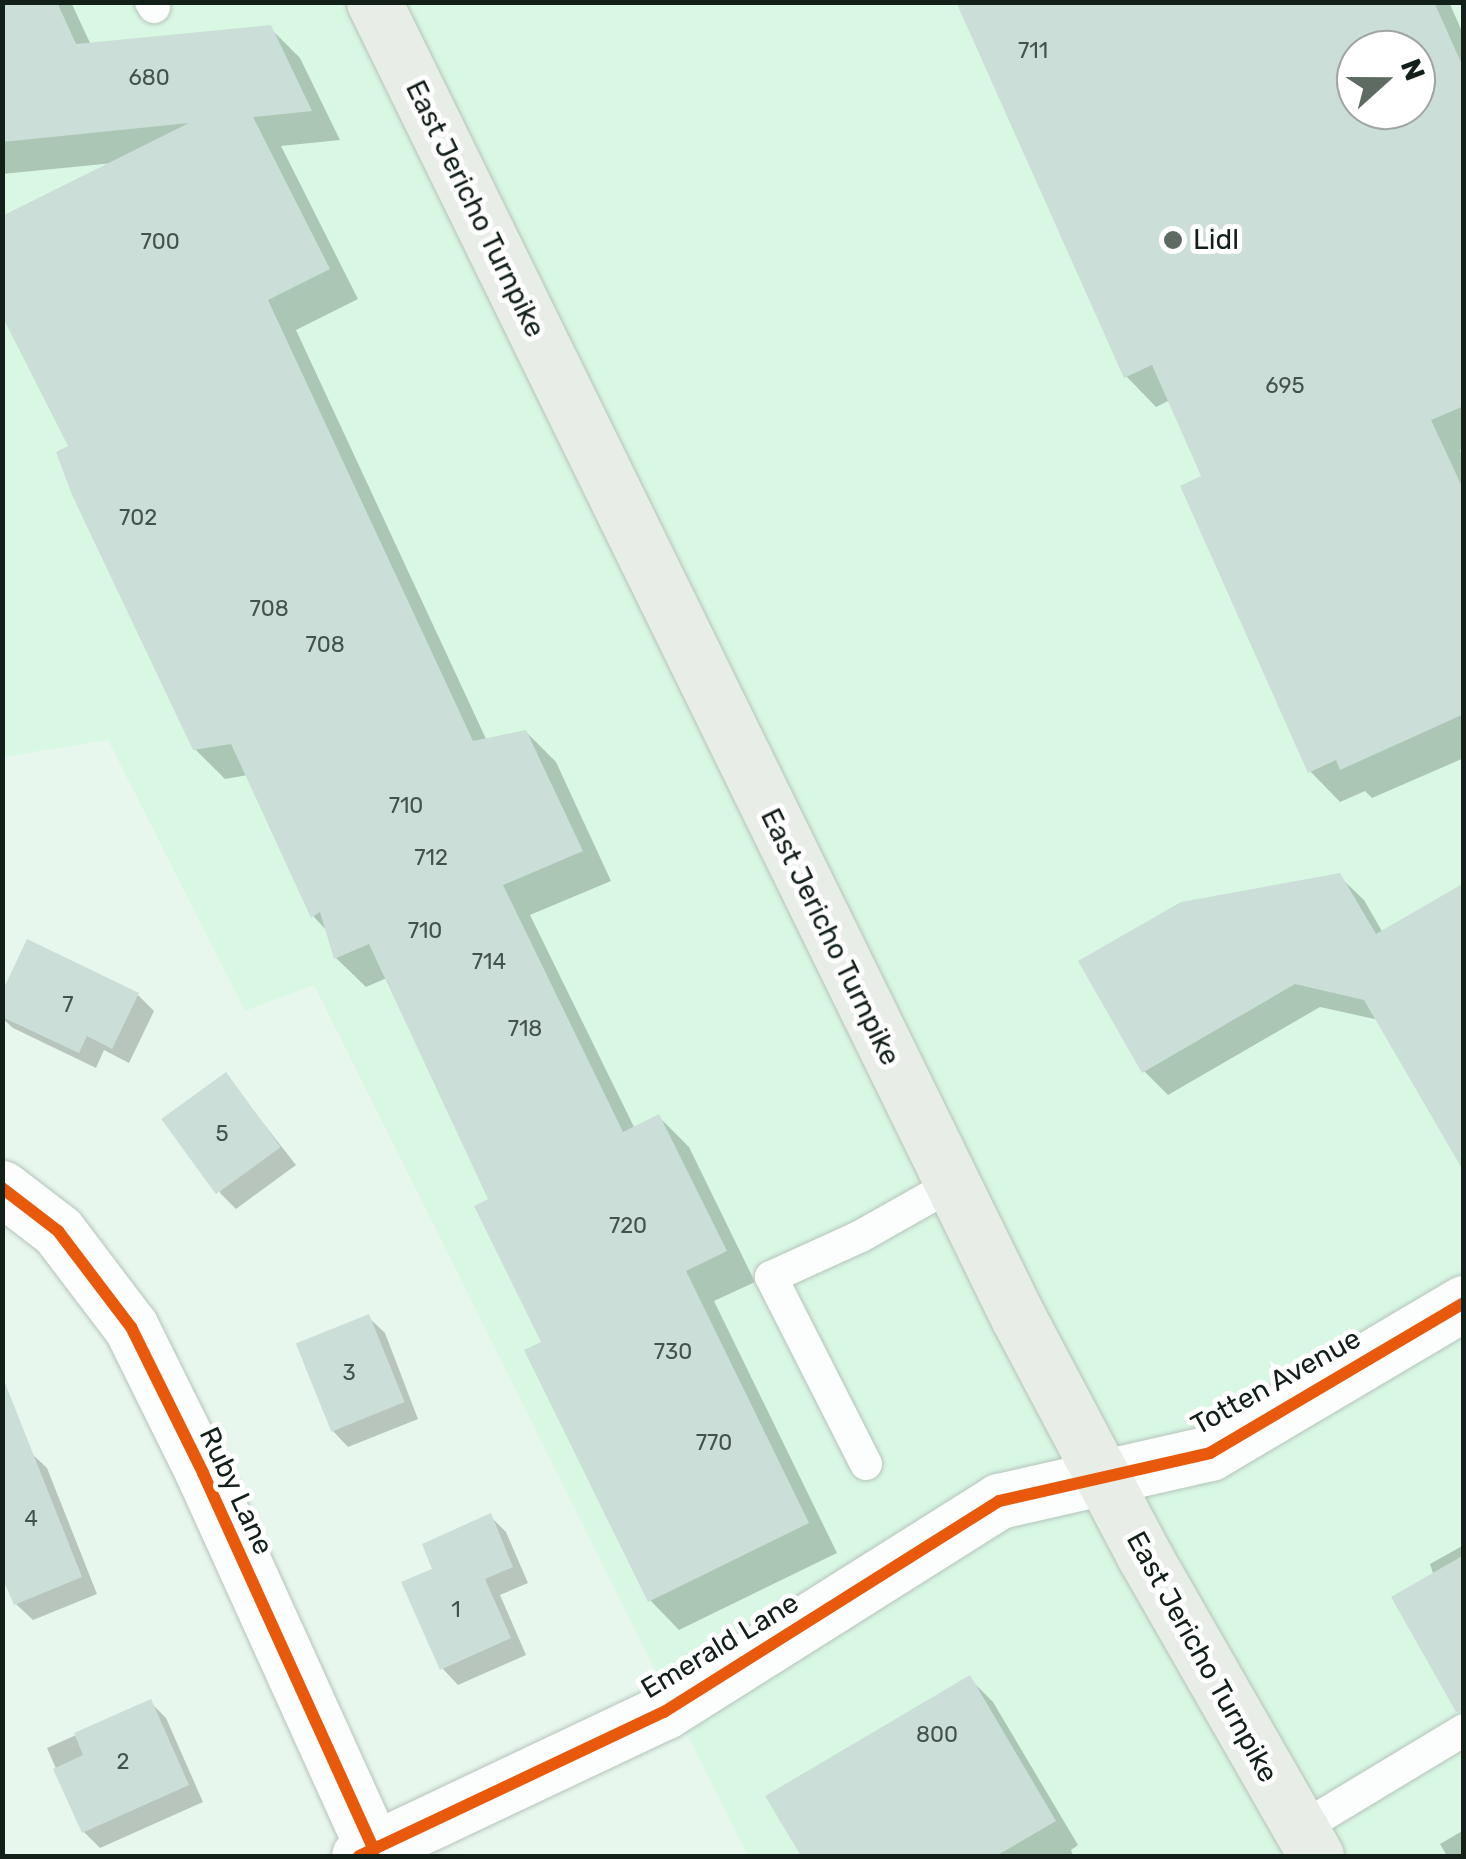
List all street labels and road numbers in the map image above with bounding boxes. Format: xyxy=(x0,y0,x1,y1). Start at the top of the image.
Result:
street label: East Jericho Turnpike xyxy=(398,75,552,343)
street label: East Jericho Turnpike xyxy=(753,803,907,1071)
street label: Totten Avenue xyxy=(1185,1322,1367,1442)
street label: Ruby Lane xyxy=(192,1422,280,1560)
street label: East Jericho Turnpike xyxy=(1119,1525,1285,1789)
street label: Emerald Lane xyxy=(635,1586,805,1706)

